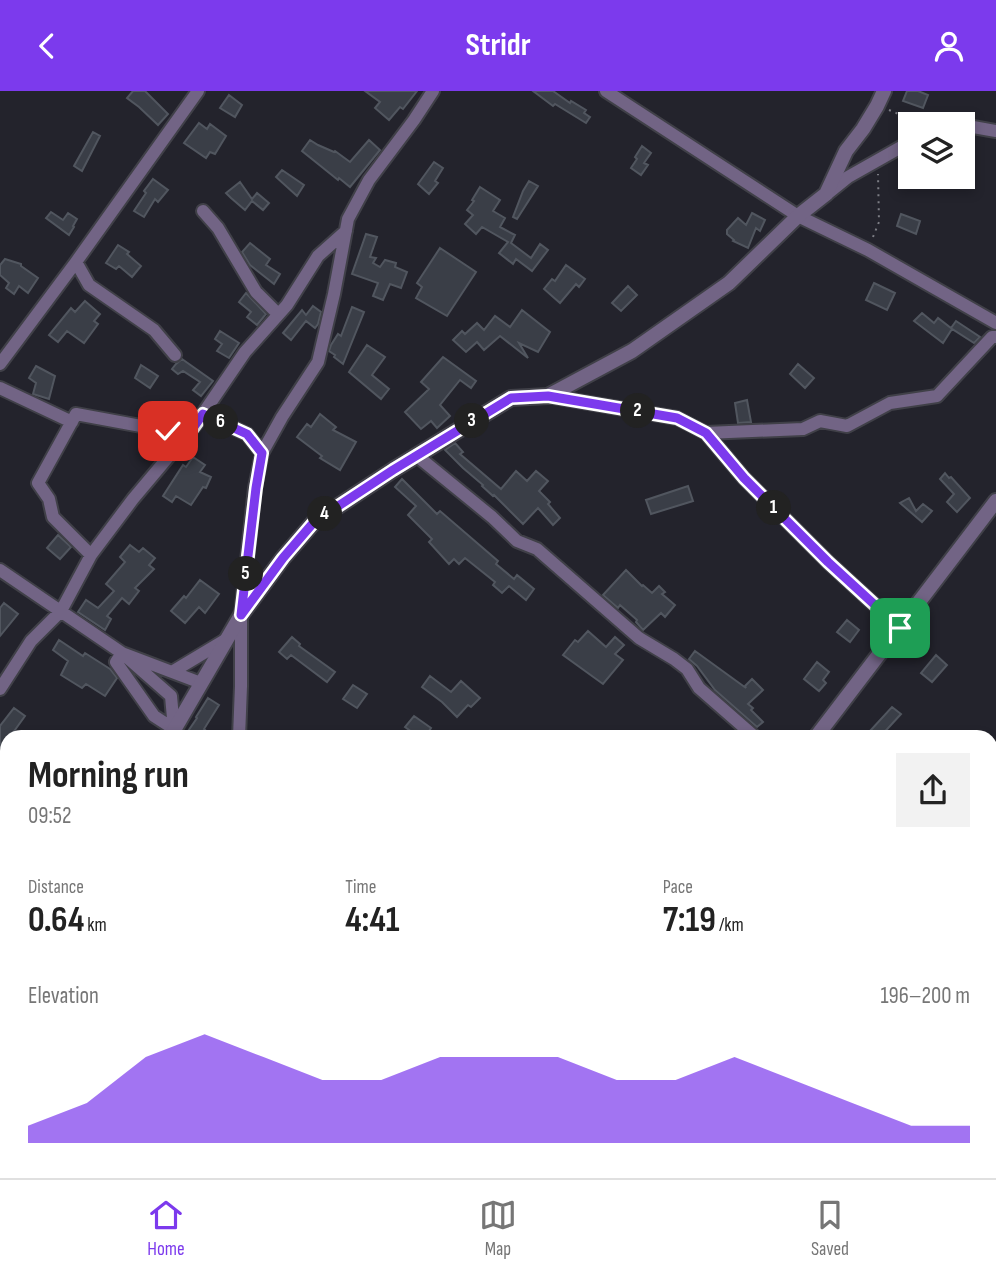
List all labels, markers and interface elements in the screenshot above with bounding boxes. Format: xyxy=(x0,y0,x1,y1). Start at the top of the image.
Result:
text: Stridr xyxy=(465,26,531,65)
icon: back xyxy=(28,27,66,65)
icon: person xyxy=(930,27,968,65)
map controls xyxy=(898,112,975,189)
button: layers xyxy=(898,112,975,189)
pin: 2 xyxy=(620,393,656,429)
text: 2 xyxy=(633,399,642,422)
pin xyxy=(138,401,198,461)
pin: 3 xyxy=(454,403,490,439)
pin: 6 xyxy=(204,405,238,439)
text: 3 xyxy=(467,409,476,432)
text: 6 xyxy=(216,410,225,433)
icon: check xyxy=(149,412,187,450)
pin: 1 xyxy=(756,491,792,525)
text: 1 xyxy=(770,496,777,519)
pin: 4 xyxy=(308,497,342,531)
text: 4 xyxy=(320,502,329,525)
pin: 5 xyxy=(229,557,264,591)
text: 5 xyxy=(241,562,250,585)
pin xyxy=(870,598,930,658)
icon: arrive xyxy=(881,609,919,647)
text: Morning run xyxy=(28,753,189,798)
button: share xyxy=(896,753,970,827)
text: 09:52 xyxy=(28,802,72,830)
text: Distance xyxy=(28,876,84,899)
text: Time xyxy=(345,876,376,899)
text: Pace xyxy=(663,876,693,899)
text: 0.64 xyxy=(28,899,84,942)
text: 4:41 xyxy=(345,899,399,942)
text: 7:19 xyxy=(663,899,716,942)
text: km xyxy=(84,914,107,937)
text: /km xyxy=(716,914,744,937)
text: Elevation xyxy=(28,982,99,1010)
text: 196–200 m xyxy=(880,982,970,1010)
tab: Home xyxy=(147,1196,185,1261)
tab: Map xyxy=(479,1196,517,1261)
tab: Saved xyxy=(811,1196,849,1261)

